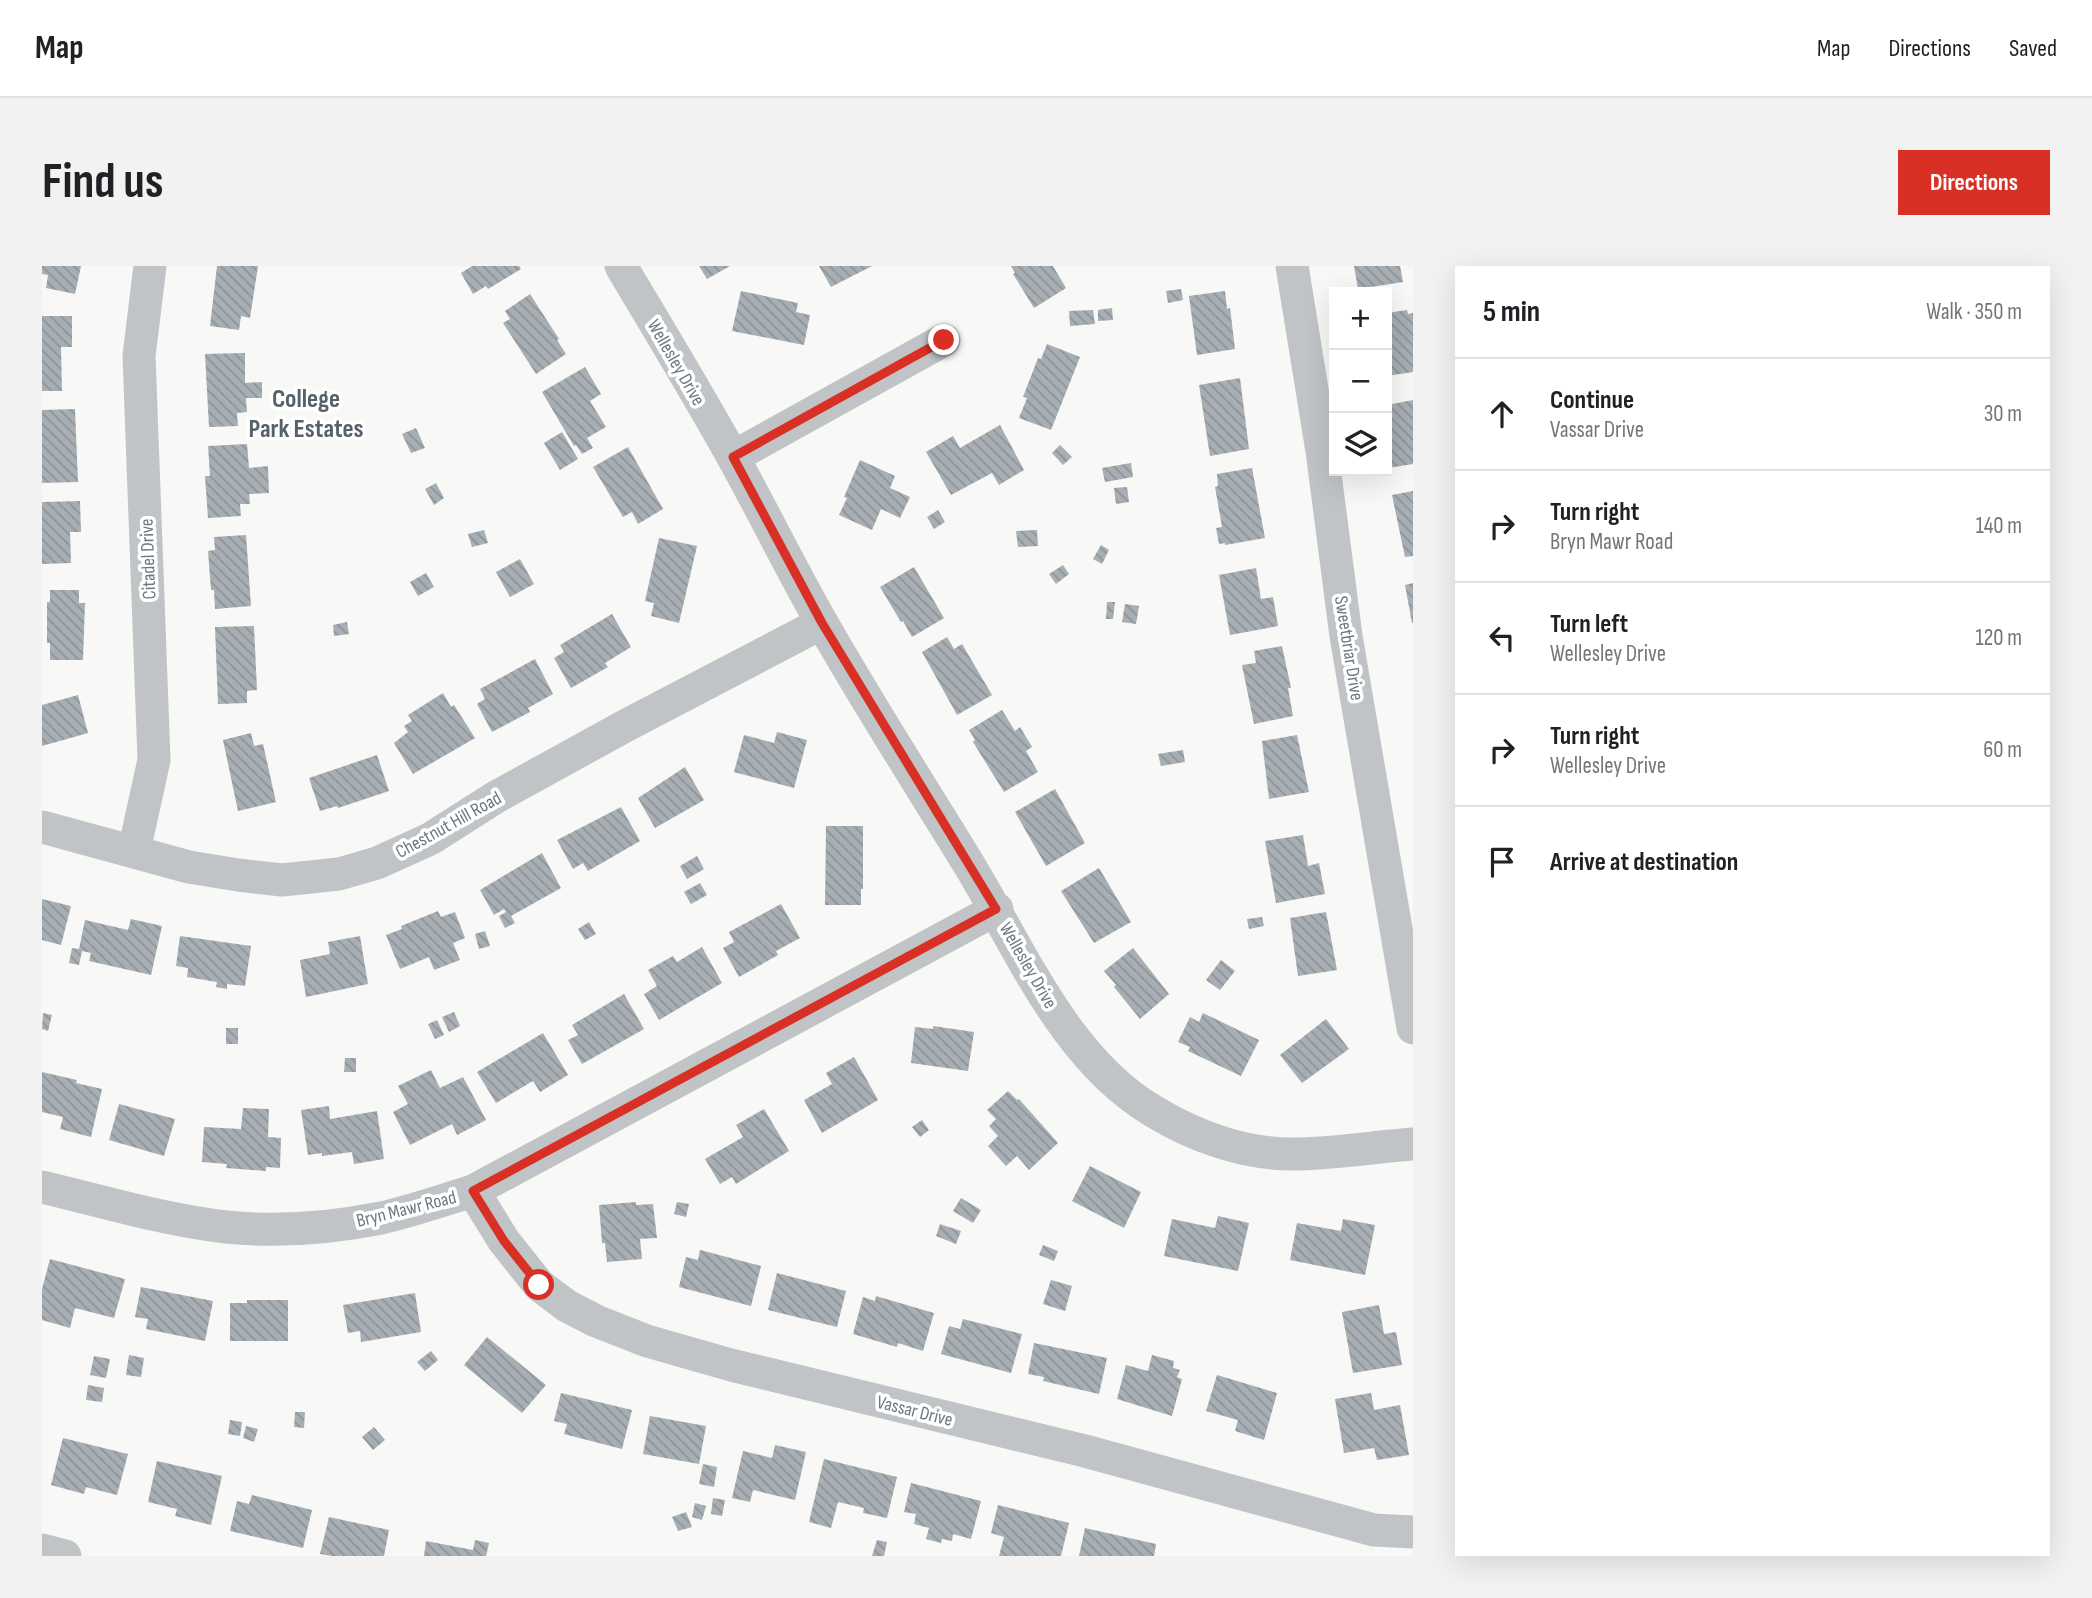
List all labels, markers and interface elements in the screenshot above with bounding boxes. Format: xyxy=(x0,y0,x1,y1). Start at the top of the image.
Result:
text: Map xyxy=(35,28,84,68)
text: Map xyxy=(1817,34,1850,63)
text: Directions xyxy=(1888,34,1971,63)
text: Saved xyxy=(2009,34,2057,63)
button: Directions xyxy=(1898,150,2050,215)
text: Find us xyxy=(42,153,164,212)
map controls xyxy=(1329,287,1392,476)
button: + xyxy=(1329,287,1392,350)
text: 5 min xyxy=(1483,294,1540,330)
text: Walk · 350 m xyxy=(1926,298,2022,326)
street label: Wellesley Drive xyxy=(642,316,710,410)
route end xyxy=(928,324,959,355)
button: − xyxy=(1329,350,1392,413)
district label: College Park Estates xyxy=(248,384,364,445)
text: Continue xyxy=(1550,385,1634,416)
icon: ahead xyxy=(1483,395,1521,433)
text: 30 m xyxy=(1984,400,2022,428)
button: layers xyxy=(1329,413,1392,476)
text: Vassar Drive xyxy=(1550,416,1644,444)
text: Turn right xyxy=(1550,497,1639,528)
icon: right xyxy=(1483,507,1521,545)
text: 140 m xyxy=(1976,512,2022,540)
street label: Citadel Drive xyxy=(136,518,161,600)
text: Bryn Mawr Road xyxy=(1550,528,1673,556)
street label: Sweetbriar Drive xyxy=(1329,594,1368,702)
text: Turn left xyxy=(1550,609,1628,640)
icon: left xyxy=(1483,619,1521,657)
text: 120 m xyxy=(1976,624,2022,652)
text: Wellesley Drive xyxy=(1550,640,1666,668)
text: Turn right xyxy=(1550,721,1639,752)
icon: right xyxy=(1483,731,1521,769)
text: 60 m xyxy=(1983,736,2022,764)
text: Wellesley Drive xyxy=(1550,752,1666,780)
street label: Chestnut Hill Road xyxy=(392,787,506,864)
icon: arrive xyxy=(1483,843,1521,881)
text: Arrive at destination xyxy=(1550,847,1738,878)
street label: Wellesley Drive xyxy=(994,919,1062,1013)
street label: Bryn Mawr Road xyxy=(354,1186,459,1233)
route start xyxy=(523,1269,554,1300)
street label: Vassar Drive xyxy=(874,1391,955,1432)

